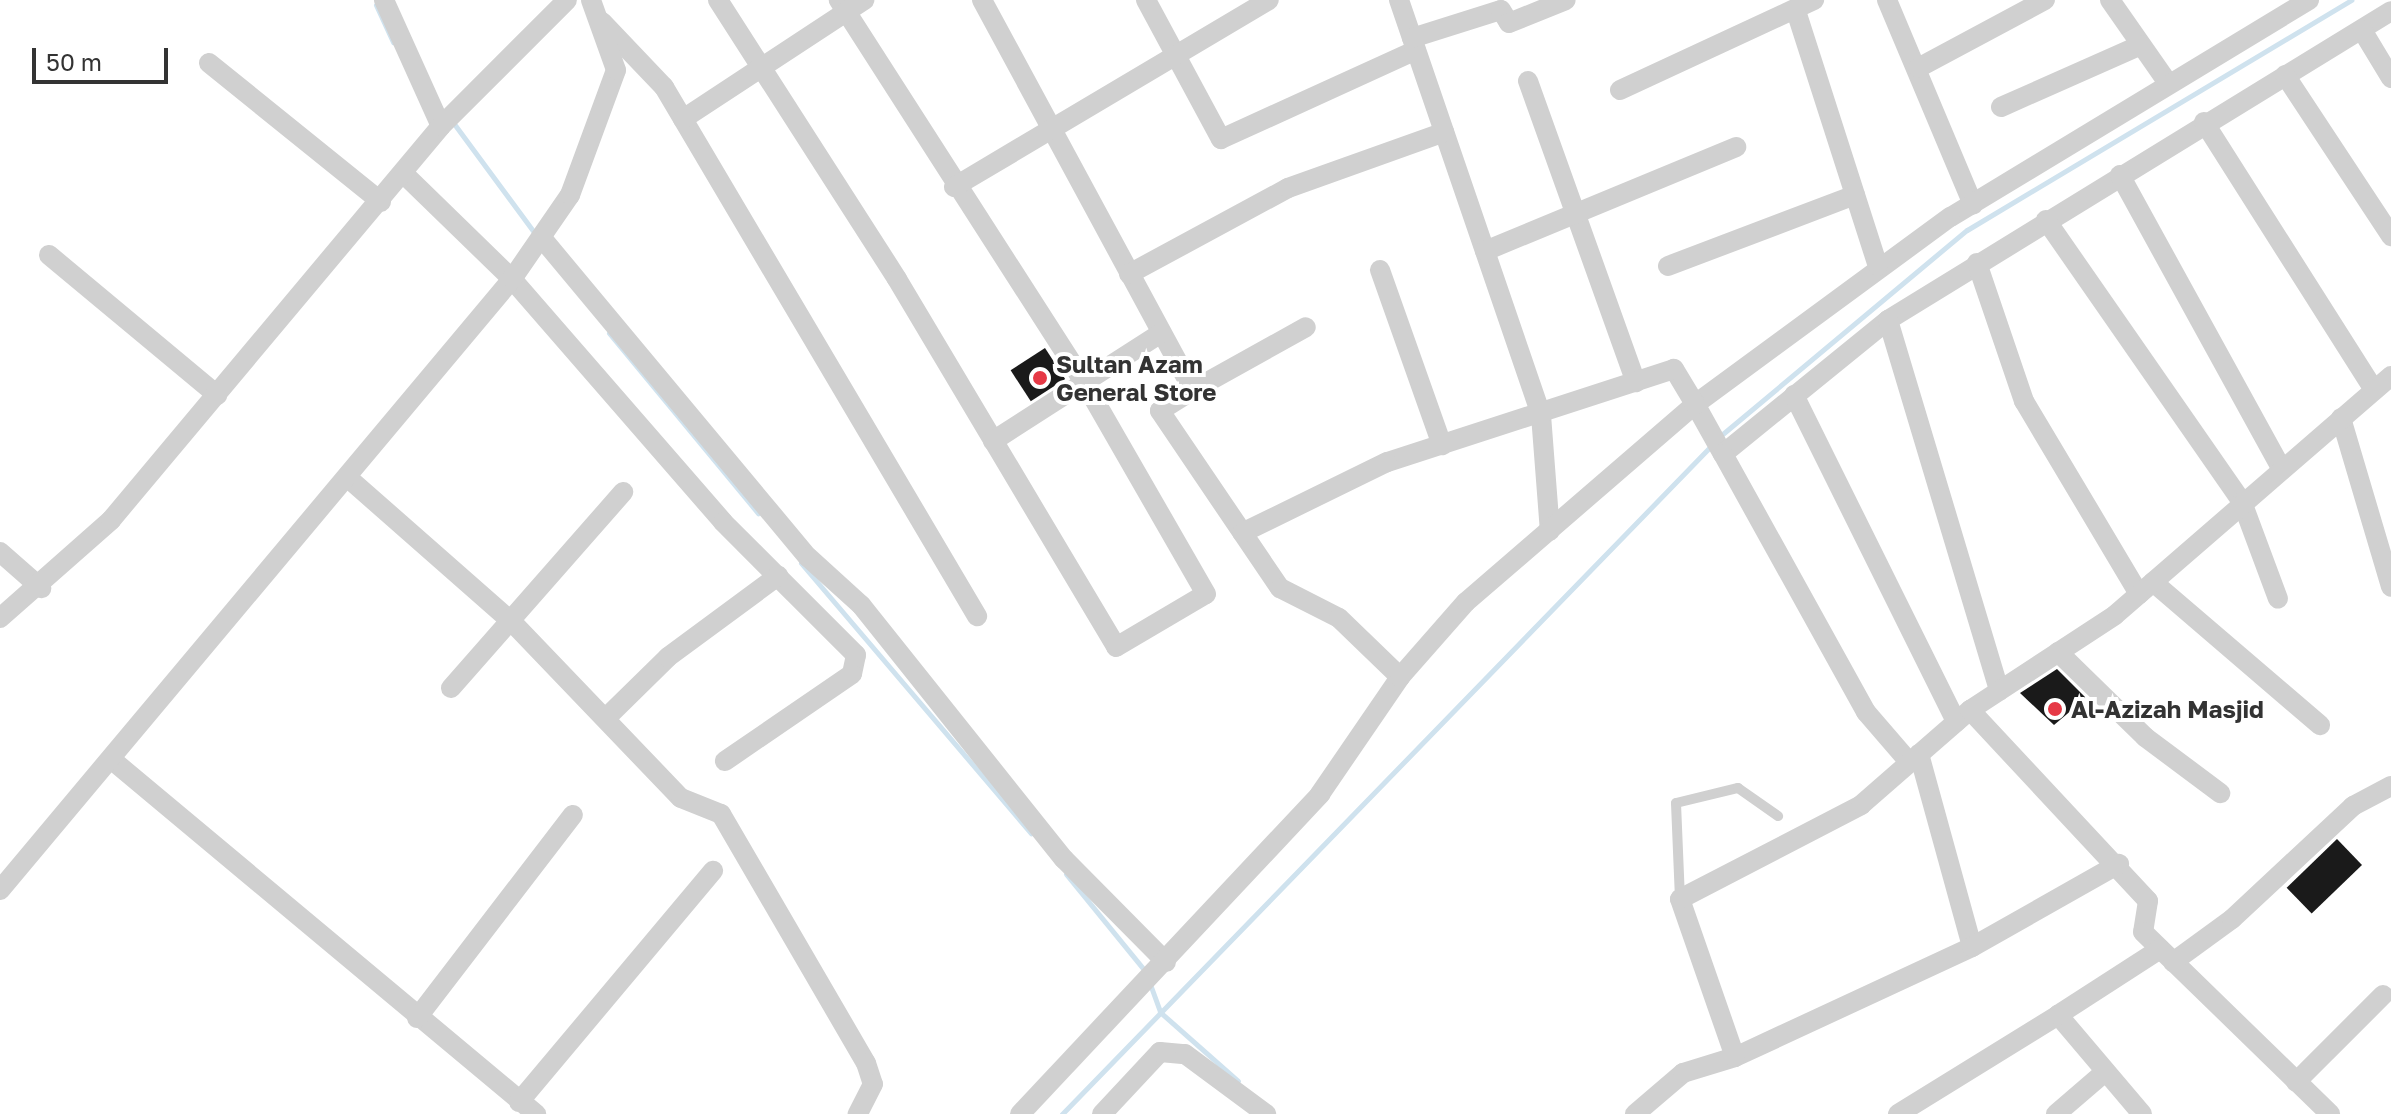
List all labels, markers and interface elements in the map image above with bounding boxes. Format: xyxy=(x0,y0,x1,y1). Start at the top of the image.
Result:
scale bar xyxy=(36,32,172,82)
text: 50 m xyxy=(46,47,102,76)
place label: Sultan Azam General Store xyxy=(1056,350,1216,406)
marker: Sultan Azam General Store xyxy=(1031,369,1049,387)
place label: Al-Azizah Masjid xyxy=(2071,695,2264,723)
marker: Al-Azizah Masjid xyxy=(2046,700,2064,718)

